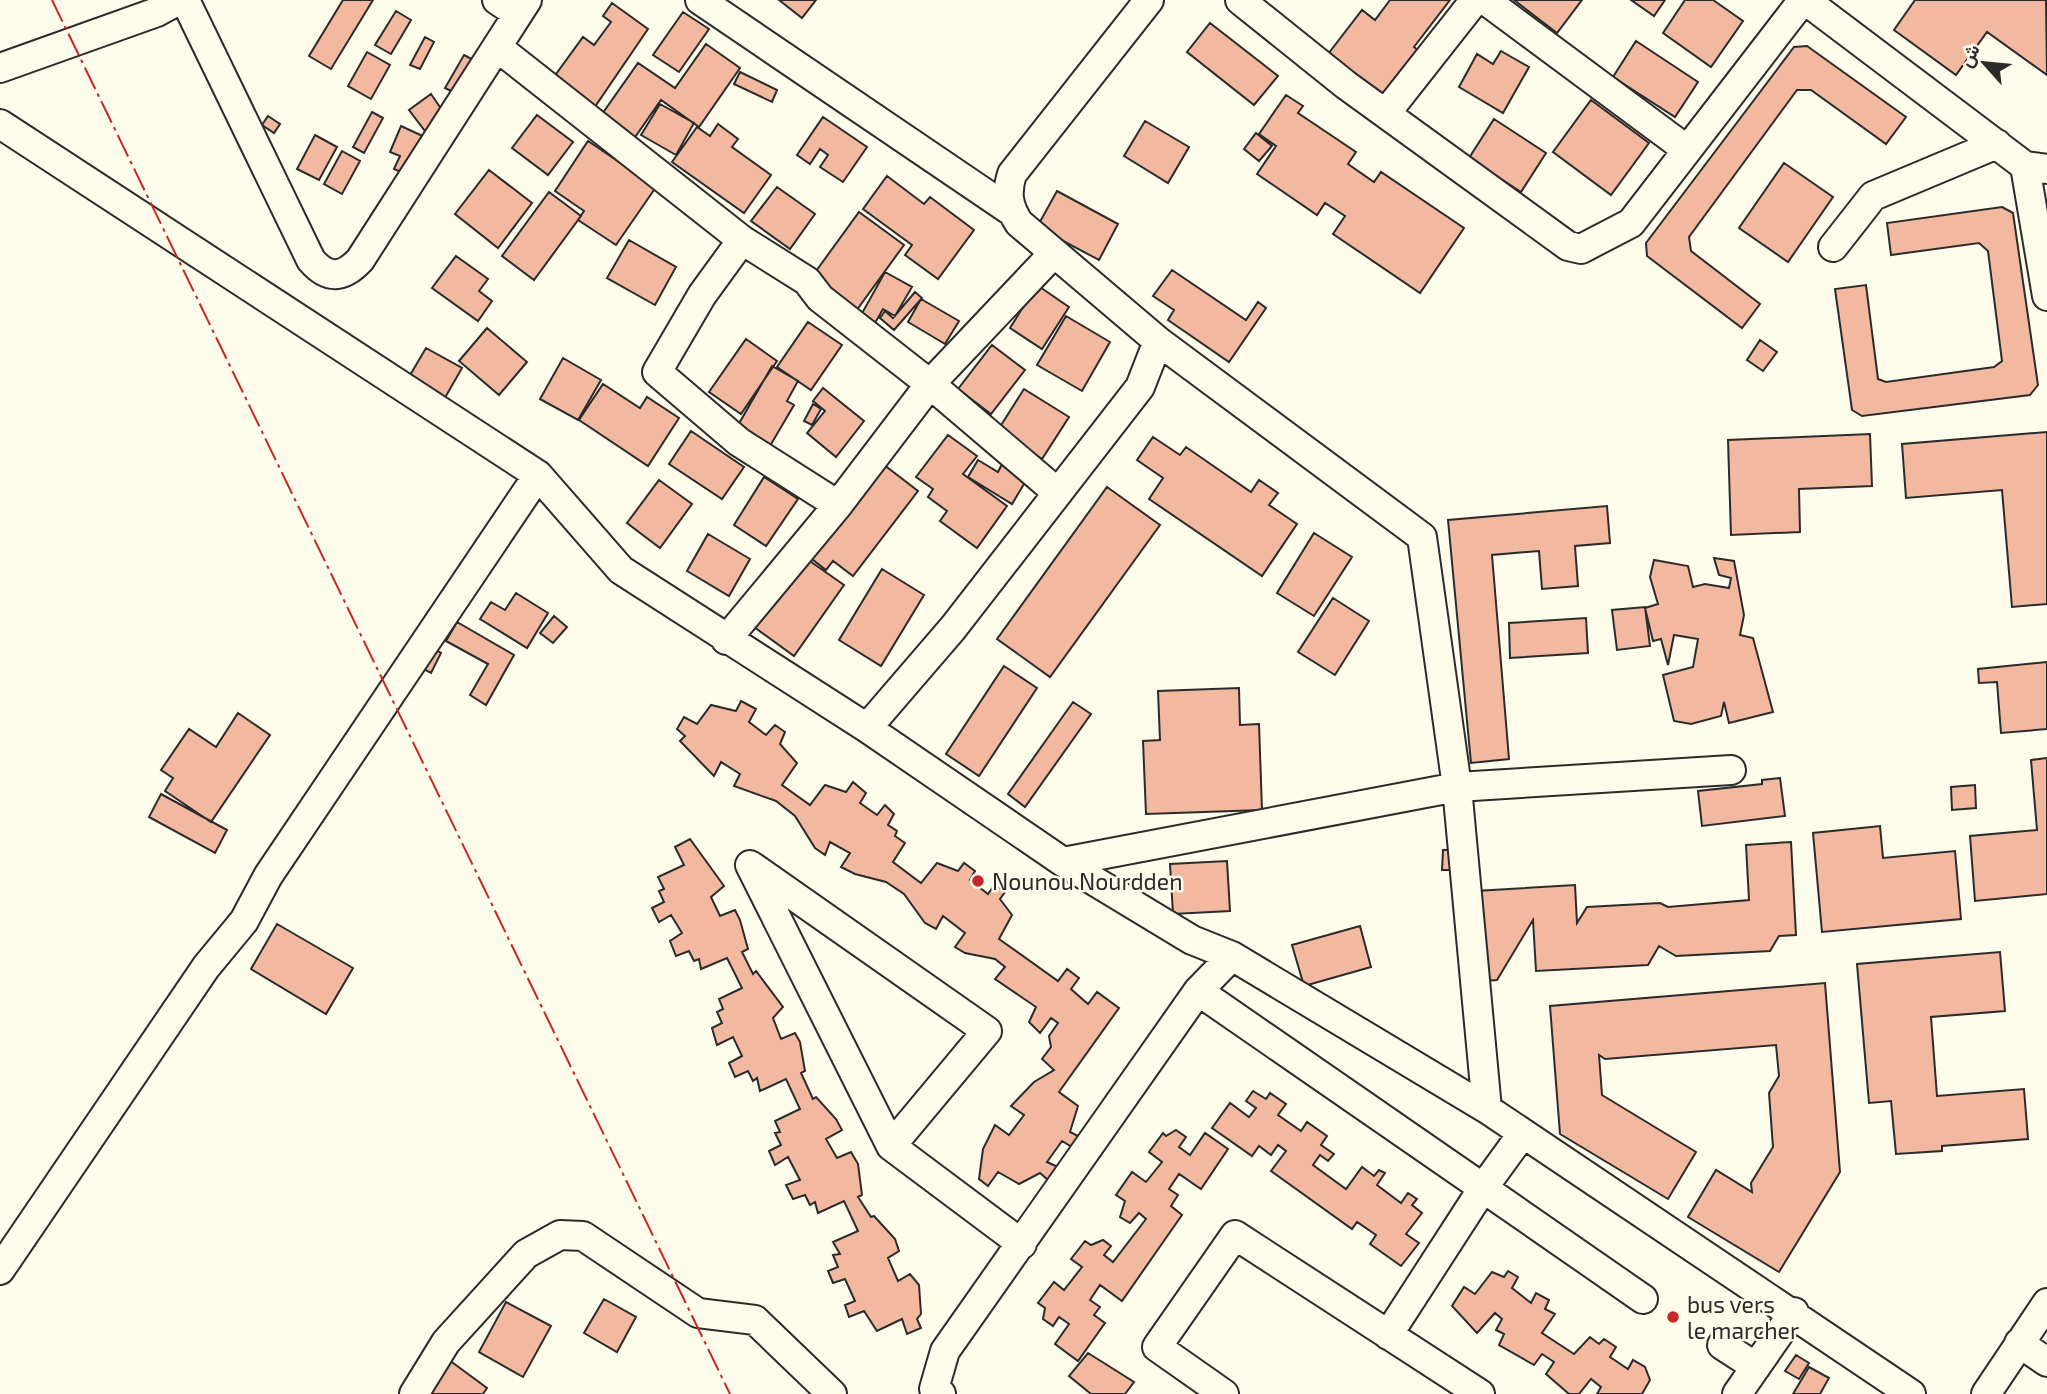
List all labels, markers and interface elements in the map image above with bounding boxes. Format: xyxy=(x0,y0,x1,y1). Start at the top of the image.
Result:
north arrow xyxy=(1949,28,2019,98)
text: ش xyxy=(1953,40,1985,71)
place label: Nounou Nourdden xyxy=(992,867,1183,895)
marker: Nounou Nourdden xyxy=(970,873,986,889)
place label: bus vers le marcher xyxy=(1687,1290,1799,1344)
marker: bus vers le marcher xyxy=(1665,1309,1681,1325)

